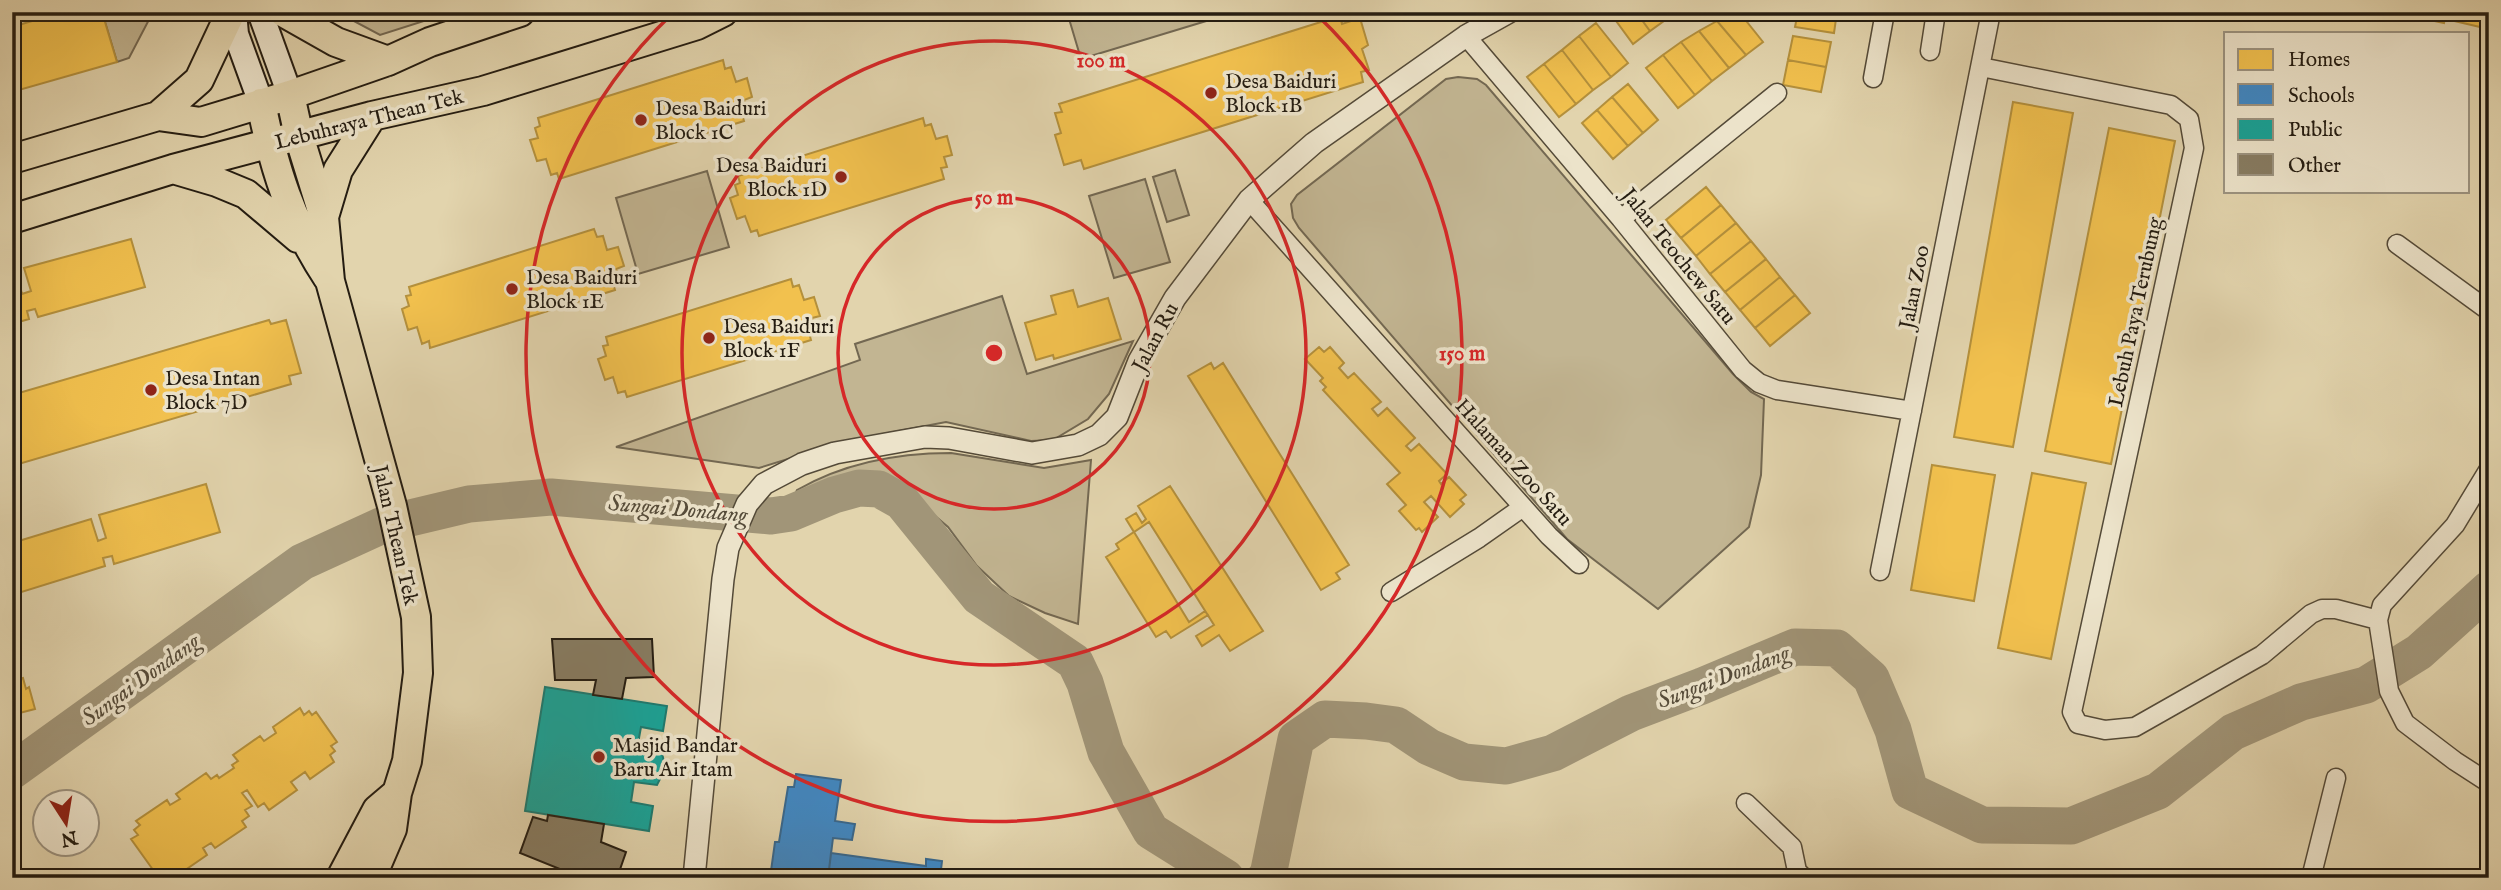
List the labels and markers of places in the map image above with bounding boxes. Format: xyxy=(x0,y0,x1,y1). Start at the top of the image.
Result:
place label: Desa Baiduri Block 1B xyxy=(1225,69,1336,120)
marker: Desa Baiduri Block 1B xyxy=(1203,85,1219,101)
place label: Desa Baiduri Block 1C xyxy=(655,96,766,147)
marker: Desa Baiduri Block 1C xyxy=(633,112,649,128)
place label: Desa Baiduri Block 1D xyxy=(716,153,827,204)
marker: Desa Baiduri Block 1D xyxy=(833,169,849,185)
place label: Desa Baiduri Block 1E xyxy=(526,265,637,316)
marker: Desa Baiduri Block 1E xyxy=(504,281,520,297)
place label: Desa Baiduri Block 1F xyxy=(723,314,834,365)
marker: Desa Baiduri Block 1F xyxy=(701,330,717,346)
centre of rings xyxy=(982,341,1006,365)
place label: Desa Intan Block 7D xyxy=(165,366,260,417)
marker: Desa Intan Block 7D xyxy=(143,382,159,398)
place label: Masjid Bandar Baru Air Itam xyxy=(613,733,738,784)
marker: Masjid Bandar Baru Air Itam xyxy=(591,749,607,765)

